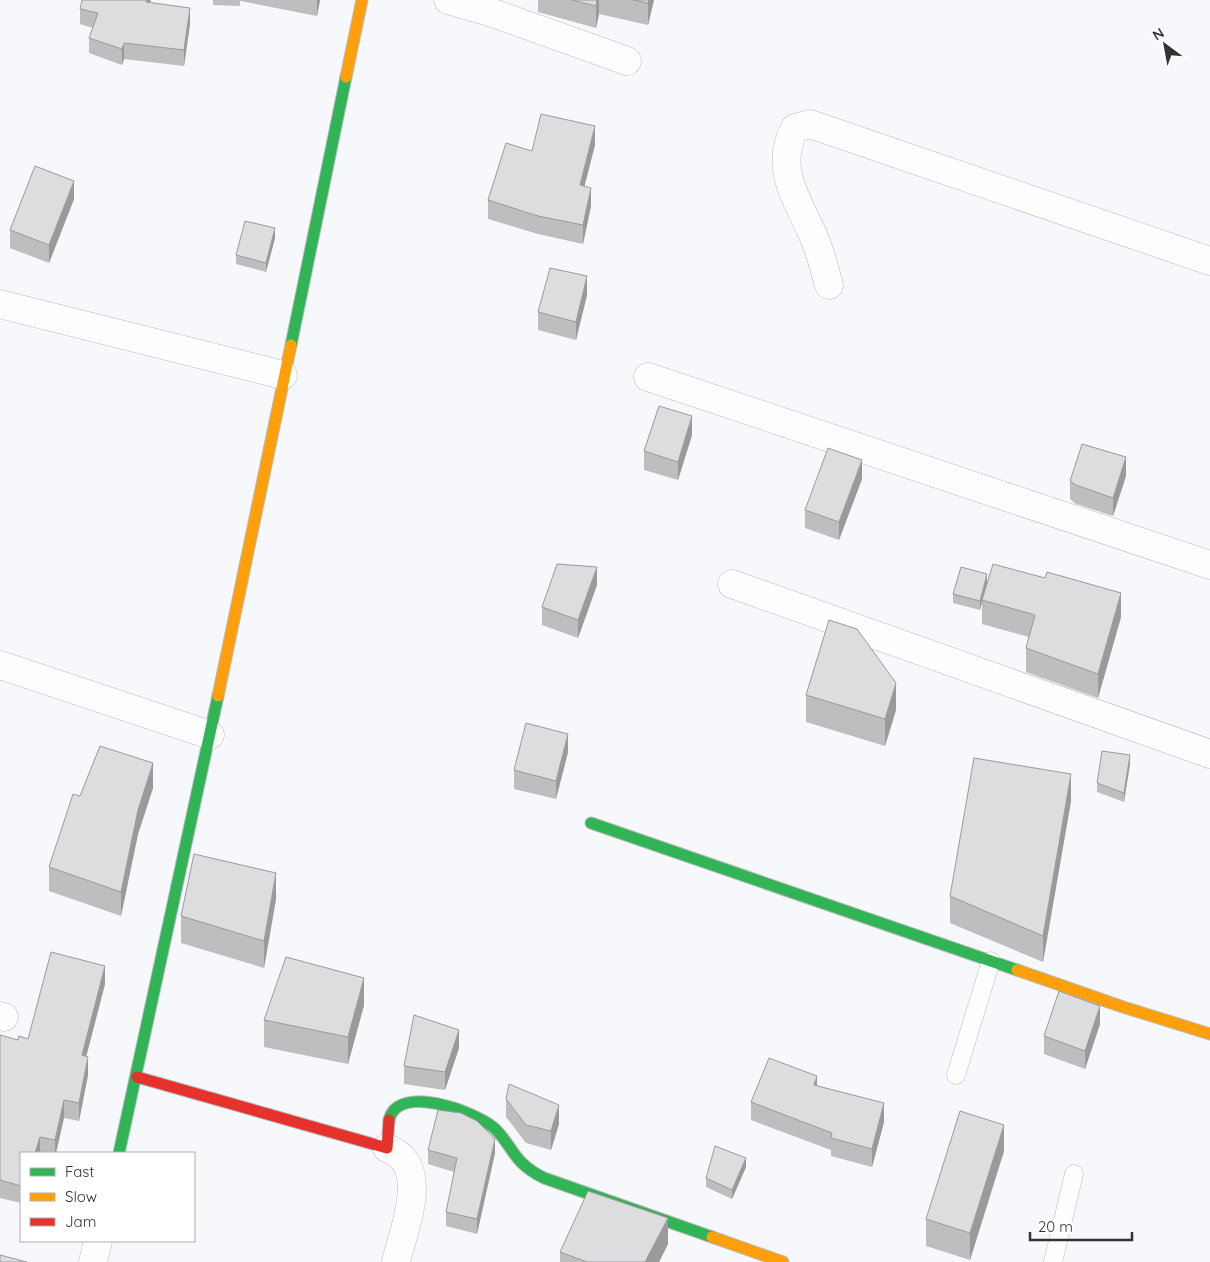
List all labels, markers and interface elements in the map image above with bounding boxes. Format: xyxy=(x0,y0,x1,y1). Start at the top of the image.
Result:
north arrow xyxy=(1140,20,1190,70)
text: N xyxy=(1149,24,1167,44)
legend xyxy=(20,1152,195,1242)
text: Fast xyxy=(65,1162,94,1181)
text: Slow xyxy=(65,1187,97,1206)
scale bar xyxy=(1030,1210,1132,1242)
text: Jam xyxy=(65,1212,96,1231)
text: 20 m xyxy=(1038,1217,1073,1236)

